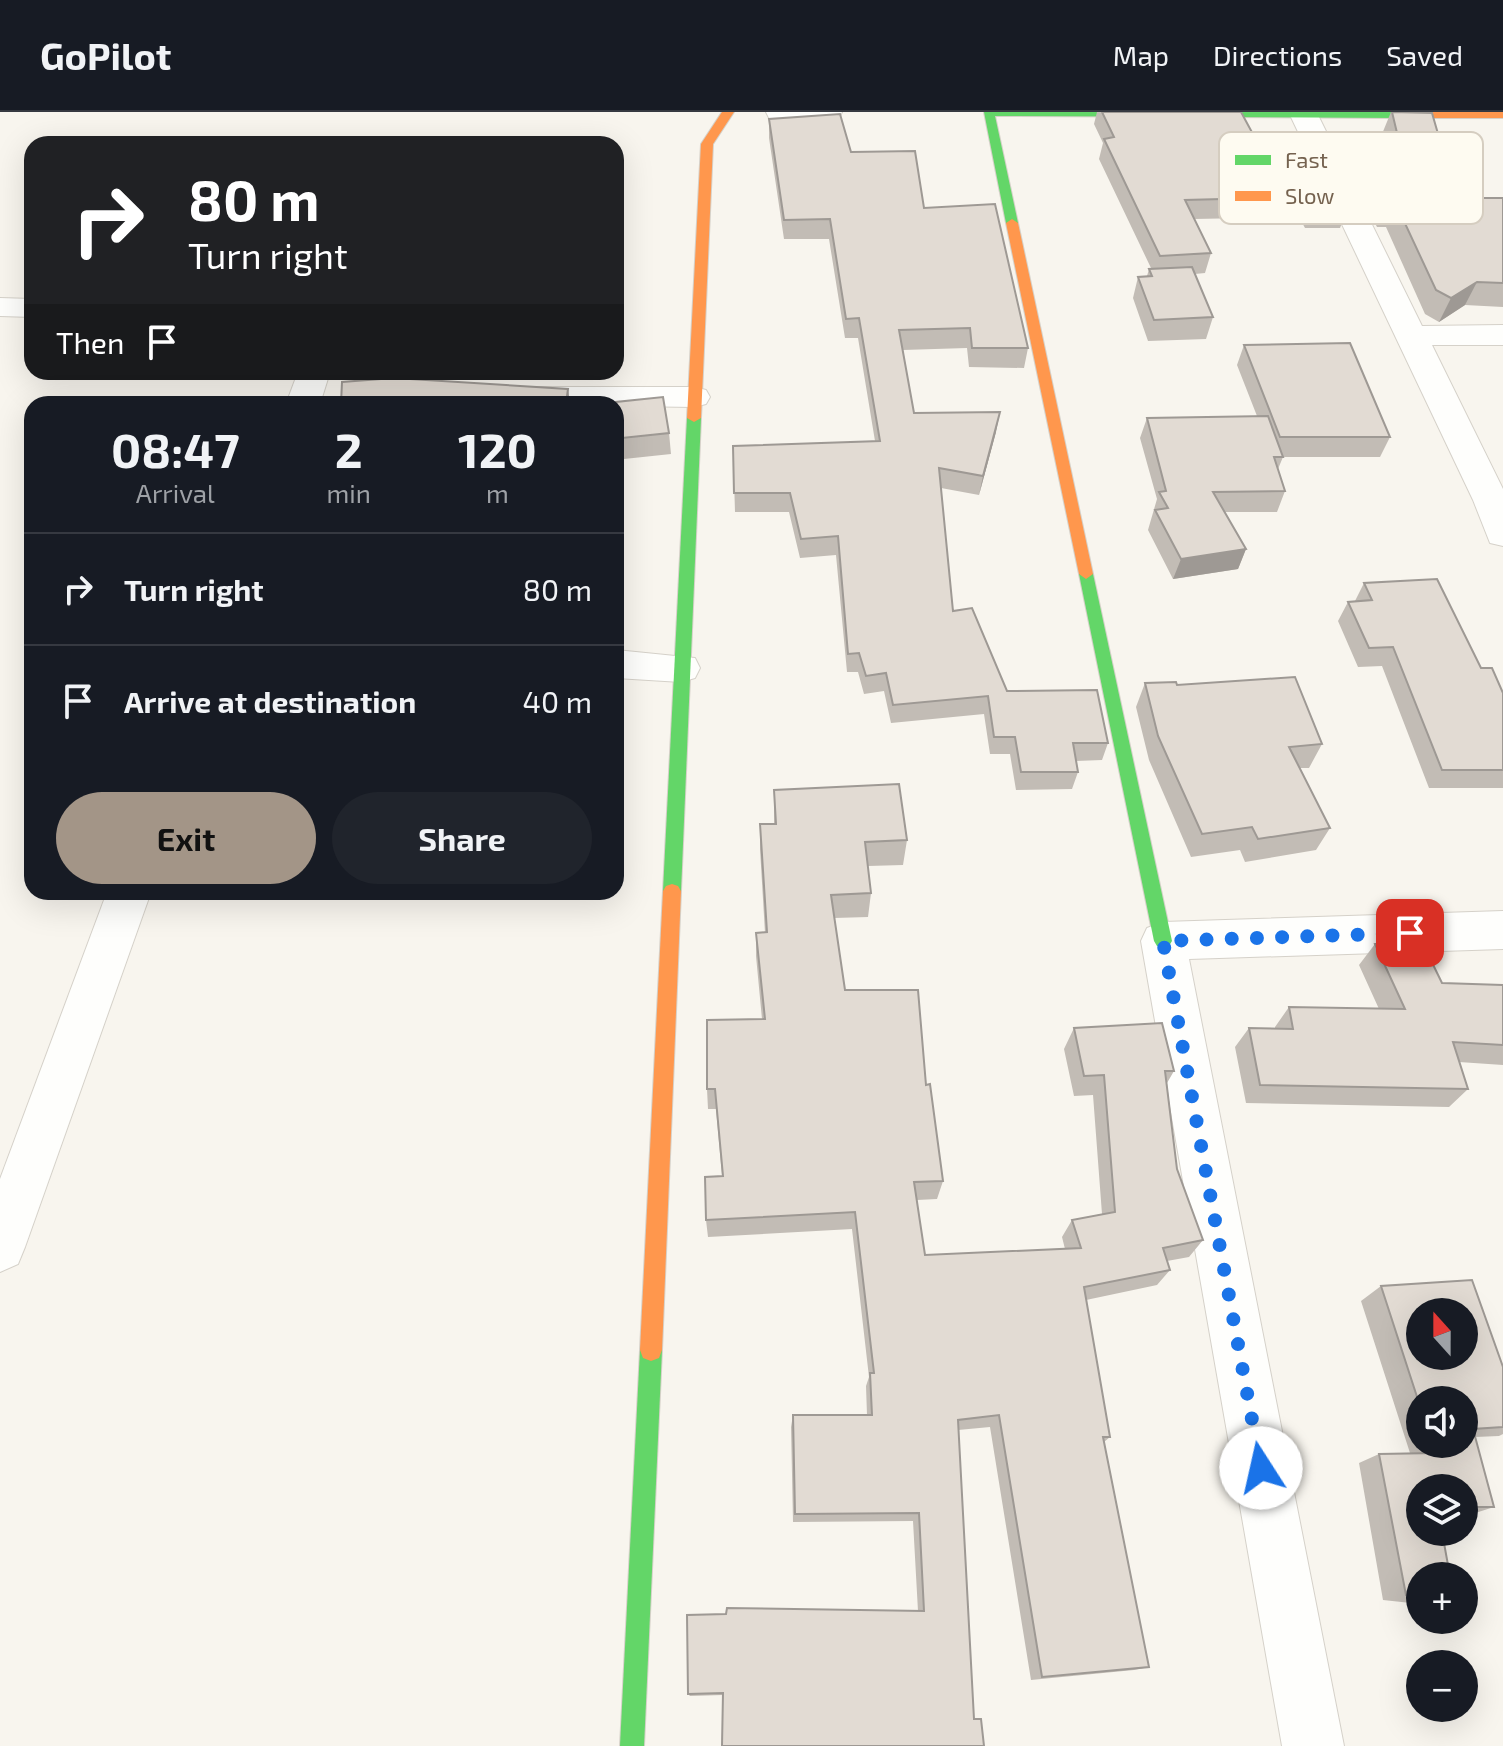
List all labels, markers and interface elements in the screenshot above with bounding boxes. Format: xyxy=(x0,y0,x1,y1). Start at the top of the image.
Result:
text: GoPilot xyxy=(40,32,171,78)
text: Map xyxy=(1113,38,1169,72)
text: Directions xyxy=(1213,38,1342,72)
text: Saved xyxy=(1386,38,1463,72)
legend xyxy=(1219,132,1483,224)
text: Fast xyxy=(1285,146,1328,172)
text: 80 m xyxy=(188,165,320,232)
icon: right xyxy=(56,168,160,272)
text: Slow xyxy=(1285,182,1334,208)
text: Turn right xyxy=(188,233,348,276)
icon: arrive xyxy=(140,320,184,364)
text: Then xyxy=(56,324,124,360)
text: 08:47 xyxy=(111,420,240,478)
text: 2 xyxy=(335,420,363,478)
text: 120 xyxy=(458,420,537,478)
text: Arrival xyxy=(136,477,215,508)
text: min xyxy=(327,477,371,508)
text: m xyxy=(486,477,509,508)
icon: right xyxy=(56,567,100,611)
text: Turn right xyxy=(124,571,264,607)
text: 80 m xyxy=(523,571,592,607)
icon: arrive xyxy=(56,679,100,723)
text: Arrive at destination xyxy=(124,683,416,719)
text: 40 m xyxy=(522,683,592,719)
button: Exit xyxy=(56,792,316,884)
button: Share xyxy=(332,792,592,884)
pin xyxy=(1376,899,1444,967)
icon: arrive xyxy=(1388,911,1432,955)
north arrow xyxy=(1406,1298,1478,1370)
map controls xyxy=(1406,1298,1478,1722)
button: sound xyxy=(1406,1386,1478,1458)
position arrow xyxy=(1219,1426,1303,1510)
button: layers xyxy=(1406,1474,1478,1546)
button: + xyxy=(1406,1562,1478,1634)
button: − xyxy=(1406,1650,1478,1722)

